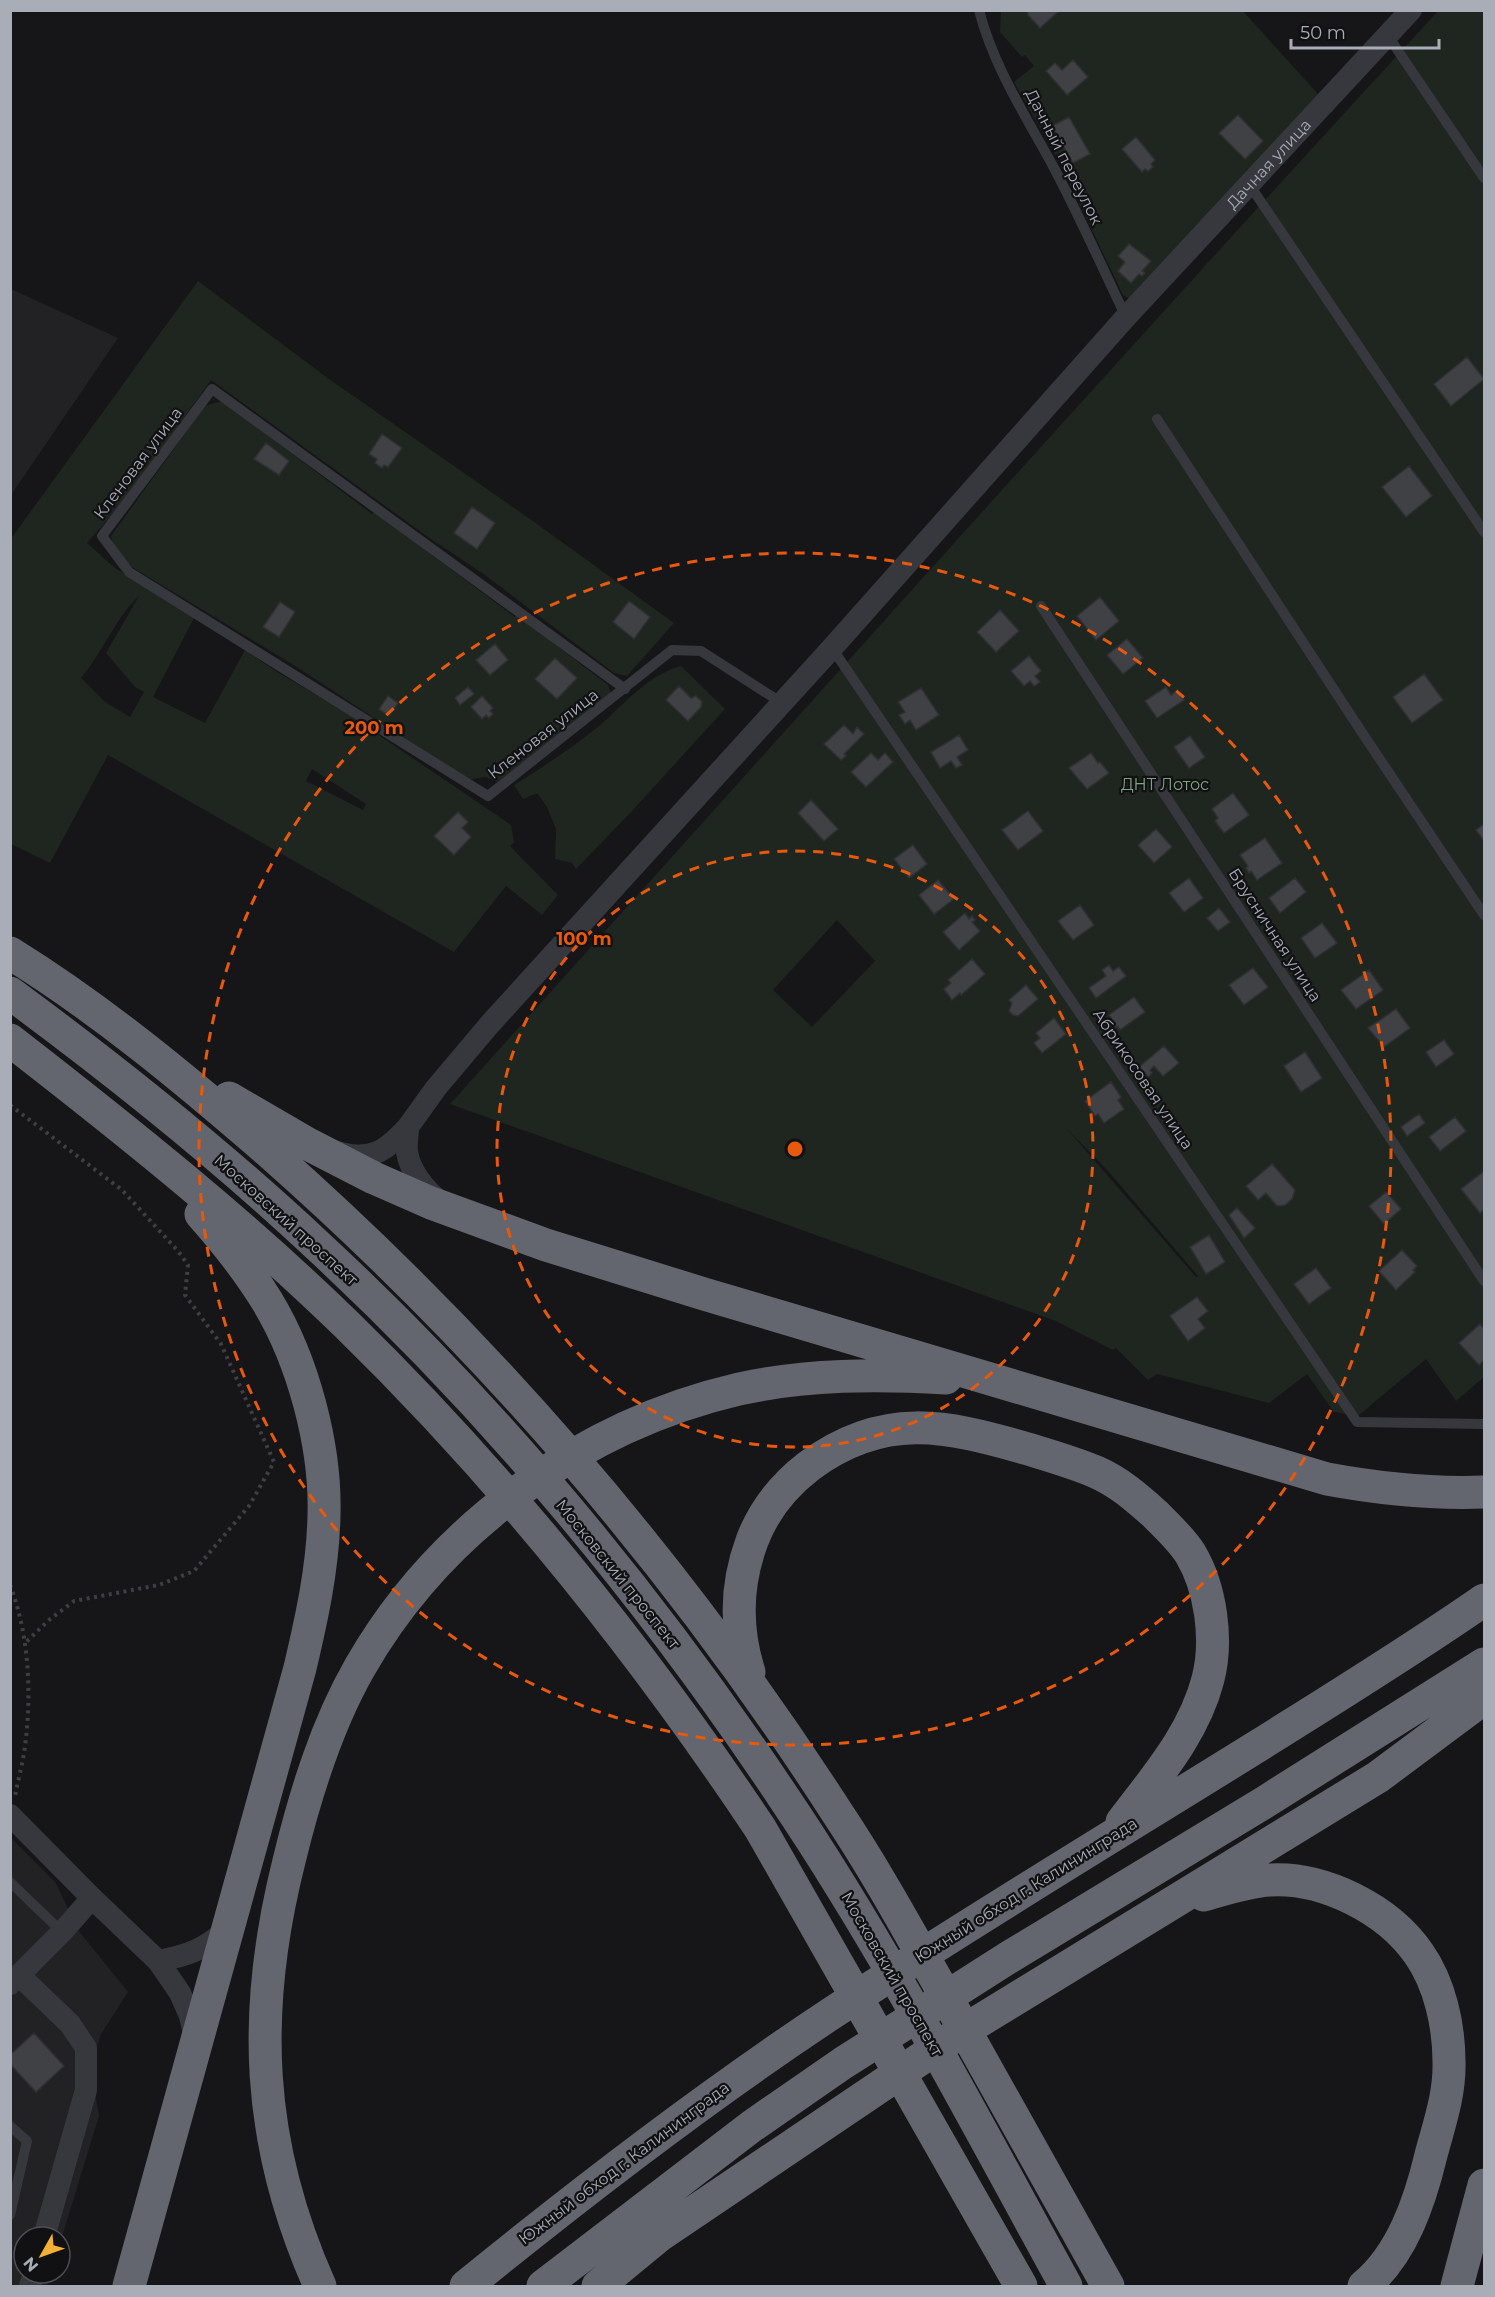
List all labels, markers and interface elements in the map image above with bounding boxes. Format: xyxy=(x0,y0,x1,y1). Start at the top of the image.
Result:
scale bar xyxy=(1291,12,1440,50)
text: 50 m xyxy=(1300,22,1346,44)
street label: Дачный переулок xyxy=(1022,86,1107,229)
street label: Дачная улица xyxy=(1222,115,1315,212)
street label: Кленовая улица xyxy=(90,403,186,523)
street label: Кленовая улица xyxy=(484,685,602,783)
text: 200 m xyxy=(344,717,404,739)
park label: ДНТ Лотос xyxy=(1121,775,1209,794)
street label: Брусничная улица xyxy=(1225,865,1325,1005)
text: 100 m xyxy=(556,928,612,950)
street label: Абрикосовая улица xyxy=(1089,1005,1197,1153)
centre of rings xyxy=(785,1139,805,1159)
street label: Московский проспект xyxy=(210,1151,362,1290)
street label: Московский проспект xyxy=(552,1496,684,1653)
street label: Южный обход г. Калининграда xyxy=(911,1813,1141,1967)
street label: Московский проспект xyxy=(837,1889,947,2060)
street label: Южный обход г. Калининграда xyxy=(515,2078,733,2248)
north arrow xyxy=(12,2225,72,2285)
text: N xyxy=(19,2253,42,2275)

